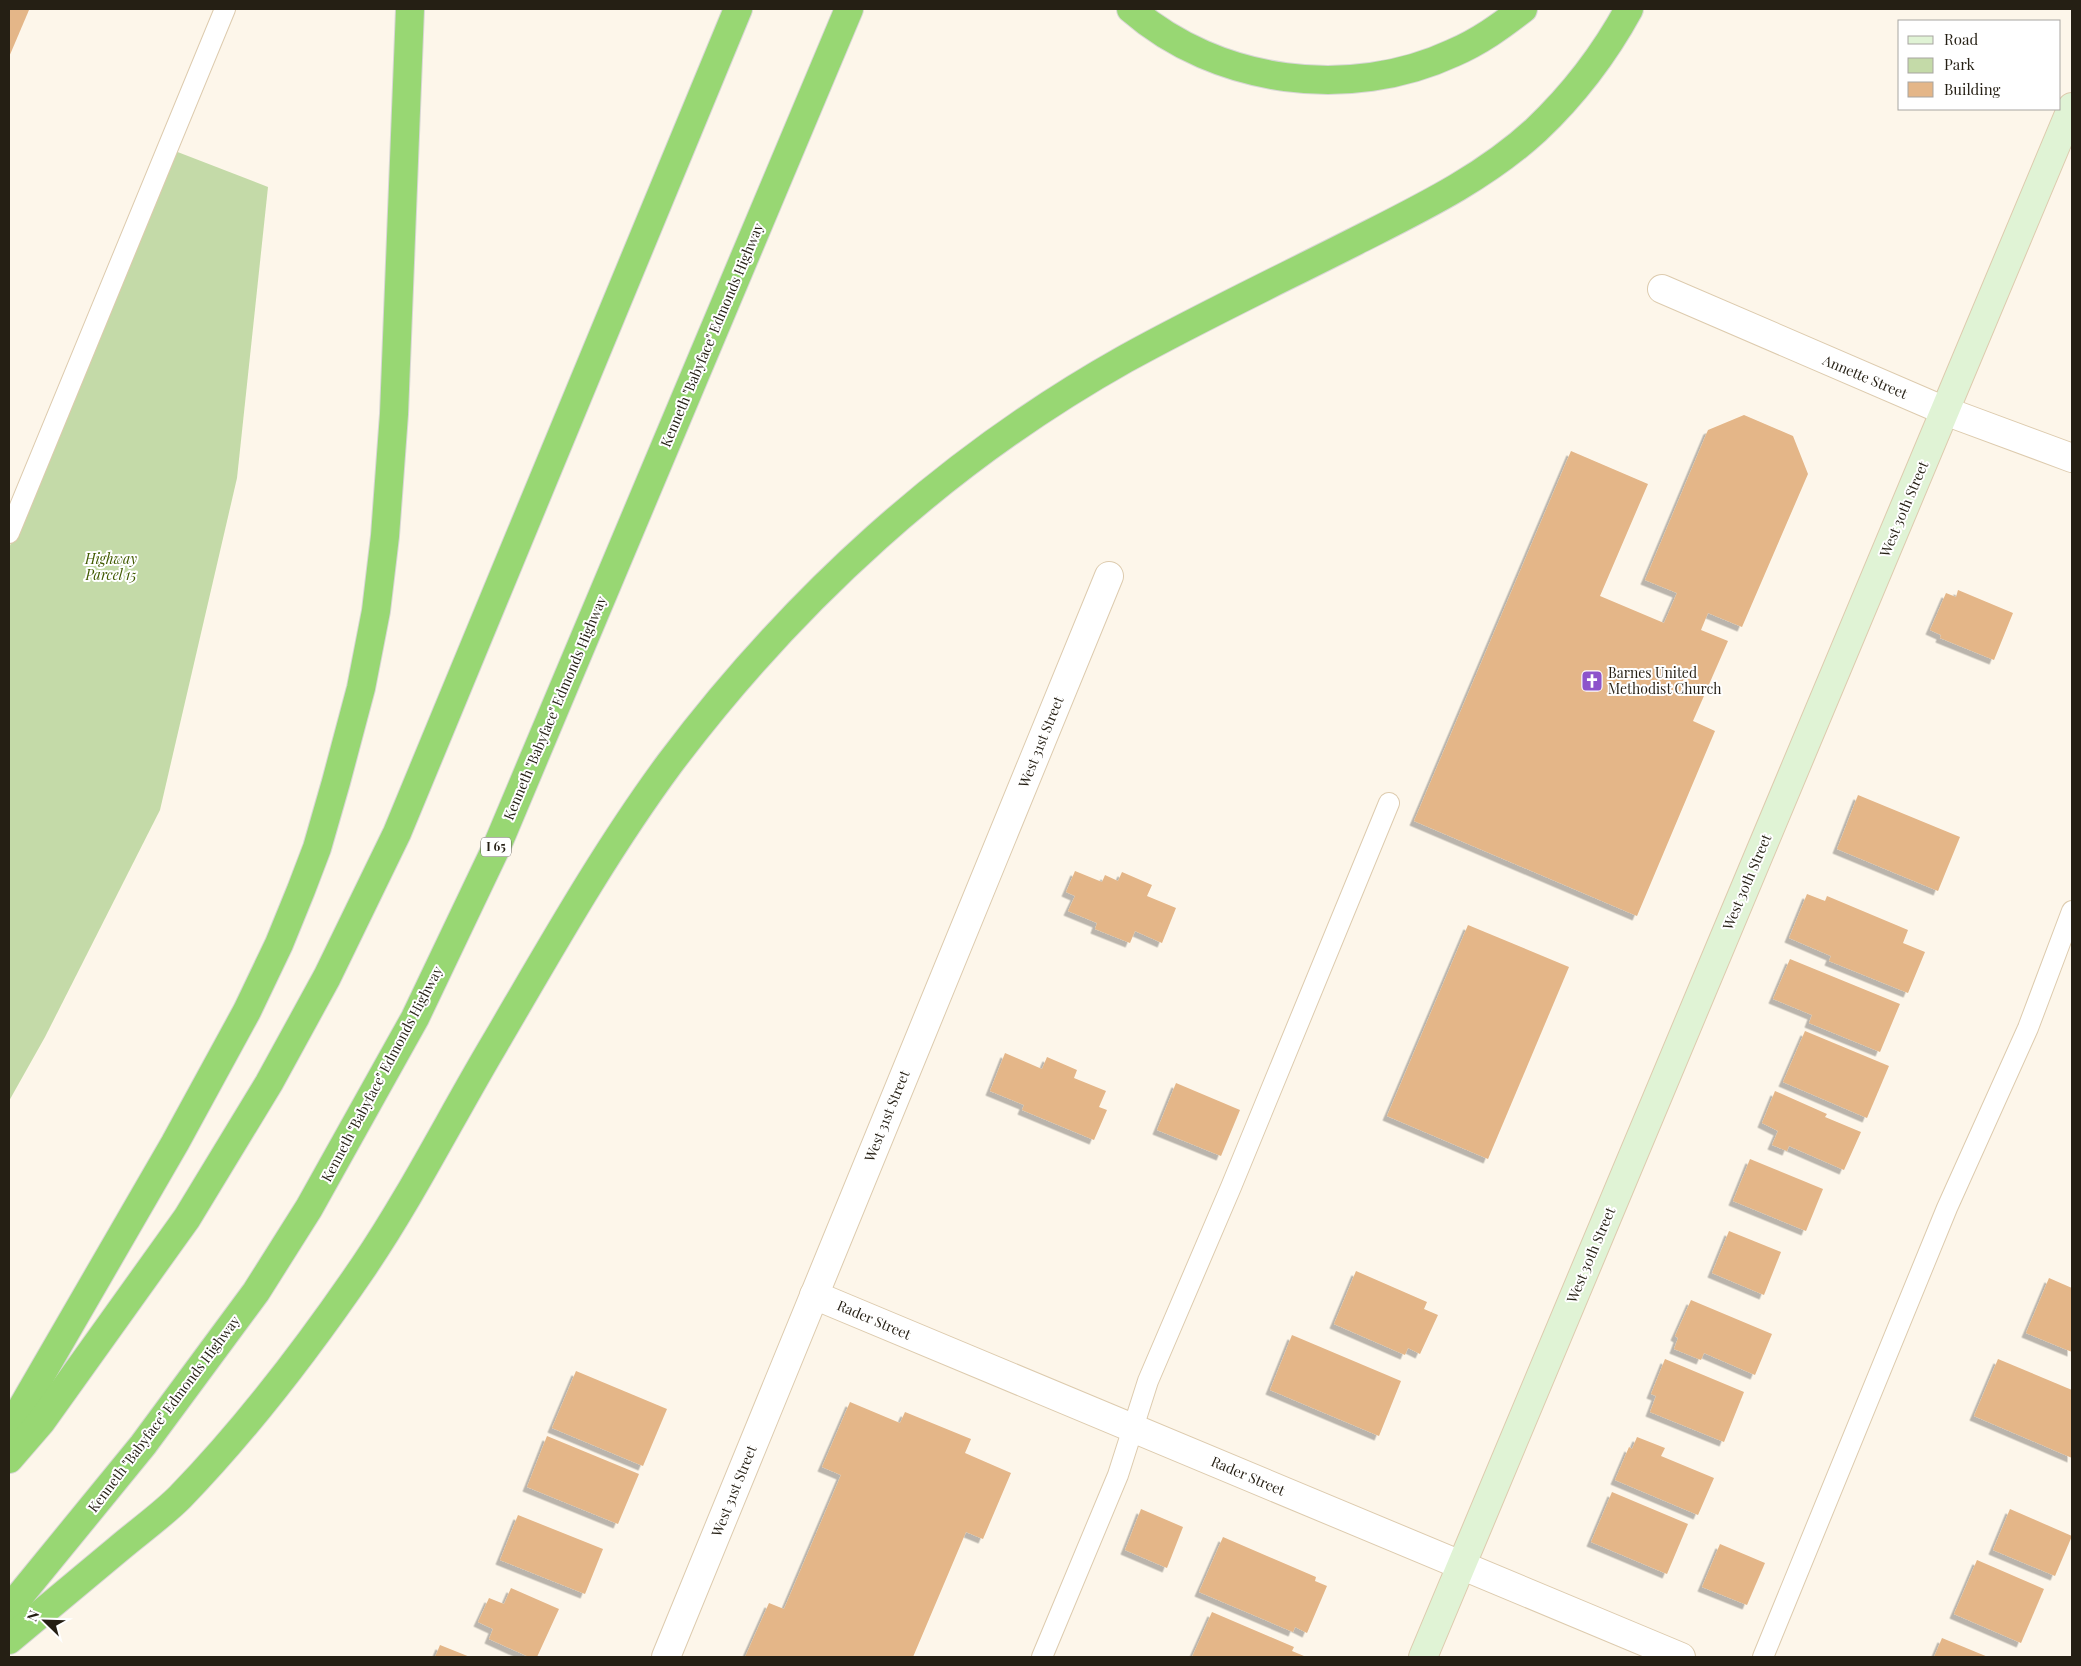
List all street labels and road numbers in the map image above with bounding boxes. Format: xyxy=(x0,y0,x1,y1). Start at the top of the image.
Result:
street label: Kenneth "Babyface" Edmonds Highway xyxy=(656,220,768,450)
street label: Annette Street xyxy=(1819,350,1911,403)
street label: West 30th Street xyxy=(1874,457,1933,560)
street label: Kenneth "Babyface" Edmonds Highway xyxy=(499,593,611,823)
street label: West 31st Street xyxy=(1013,692,1068,791)
street label: West 30th Street xyxy=(1717,830,1776,933)
road number: I 65 xyxy=(481,838,511,856)
street label: Kenneth "Babyface" Edmonds Highway xyxy=(316,963,447,1185)
street label: West 31st Street xyxy=(859,1066,914,1165)
street label: West 30th Street xyxy=(1561,1203,1620,1306)
street label: Rader Street xyxy=(834,1296,915,1344)
street label: Kenneth "Babyface" Edmonds Highway xyxy=(83,1311,244,1516)
street label: West 31st Street xyxy=(706,1441,761,1540)
street label: Rader Street xyxy=(1208,1452,1289,1500)

